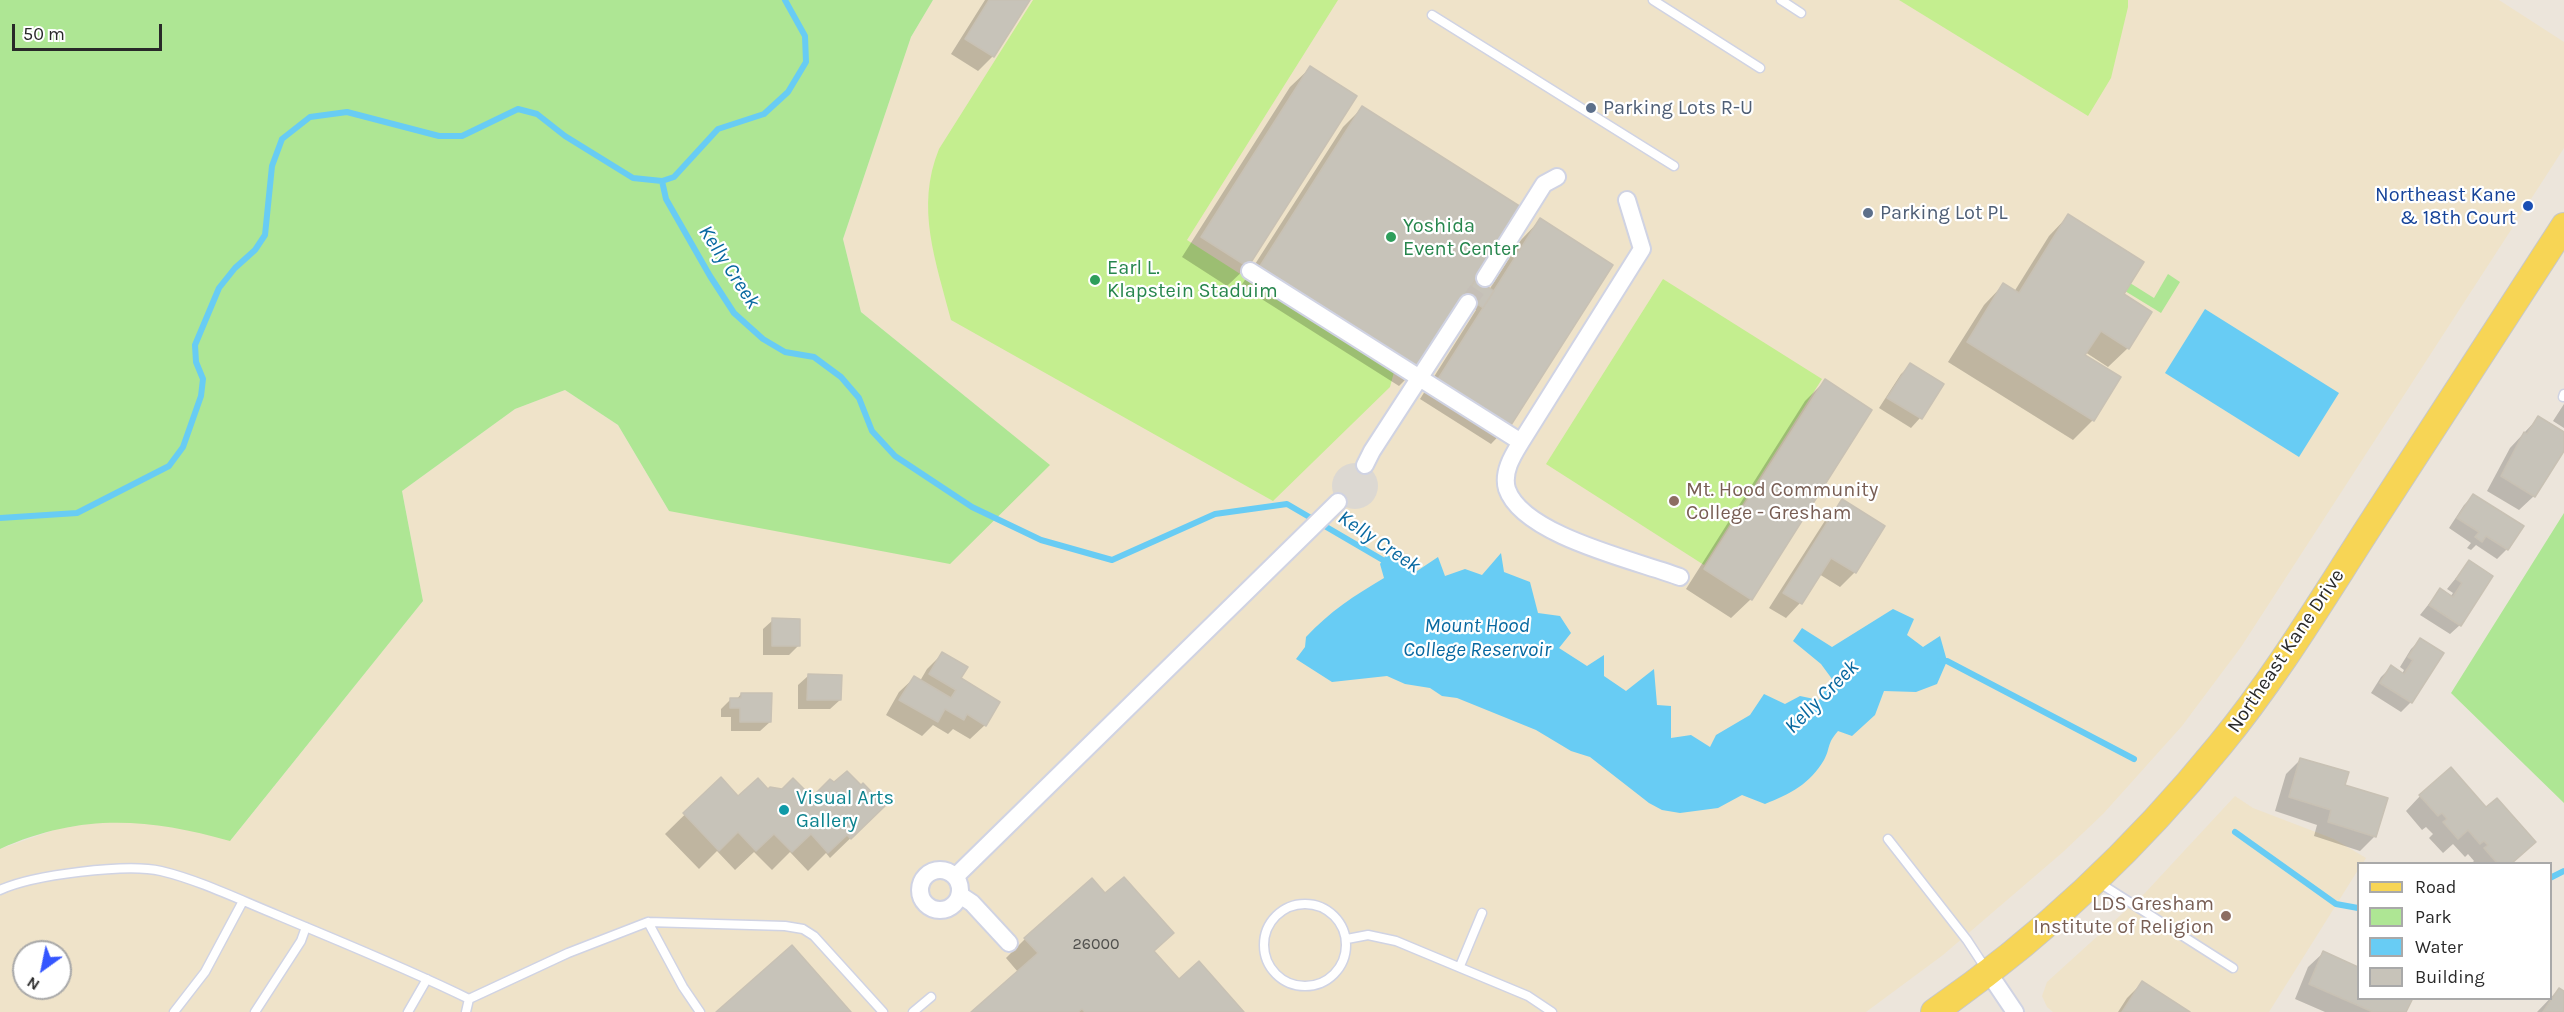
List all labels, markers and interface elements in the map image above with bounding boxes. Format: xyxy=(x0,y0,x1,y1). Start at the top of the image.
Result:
scale bar xyxy=(15,12,165,50)
text: 50 m xyxy=(23,23,65,45)
place label: Parking Lots R-U xyxy=(1603,96,1753,120)
marker: Parking Lots R-U xyxy=(1584,101,1598,115)
place label: Northeast Kane & 18th Court xyxy=(2375,183,2516,230)
marker: Northeast Kane & 18th Court xyxy=(2521,199,2535,213)
place label: Parking Lot PL xyxy=(1880,201,2008,225)
marker: Parking Lot PL xyxy=(1861,206,1875,220)
place label: Yoshida Event Center xyxy=(1403,214,1519,261)
water label: Kelly Creek xyxy=(693,221,765,313)
marker: Yoshida Event Center xyxy=(1384,230,1398,244)
place label: Earl L. Klapstein Staduim xyxy=(1107,256,1278,303)
marker: Earl L. Klapstein Staduim xyxy=(1088,273,1102,287)
place label: Mt. Hood Community College - Gresham xyxy=(1686,478,1878,525)
marker: Mt. Hood Community College - Gresham xyxy=(1667,494,1681,508)
water label: Kelly Creek xyxy=(1333,505,1425,579)
street label: Northeast Kane Drive xyxy=(2222,565,2350,737)
water label: Mount Hood College Reservoir xyxy=(1403,613,1551,663)
water label: Kelly Creek xyxy=(1780,655,1864,739)
place label: Visual Arts Gallery xyxy=(796,786,894,833)
marker: Visual Arts Gallery xyxy=(777,803,791,817)
legend xyxy=(2357,862,2552,1000)
text: Road xyxy=(2415,876,2456,898)
place label: LDS Gresham Institute of Religion xyxy=(2033,892,2214,939)
text: Park xyxy=(2415,906,2452,928)
marker: LDS Gresham Institute of Religion xyxy=(2219,909,2233,923)
house number: 26000 xyxy=(1073,934,1119,954)
text: Water xyxy=(2415,936,2463,958)
north arrow xyxy=(12,940,72,1000)
text: Building xyxy=(2415,966,2485,988)
text: N xyxy=(23,973,43,995)

